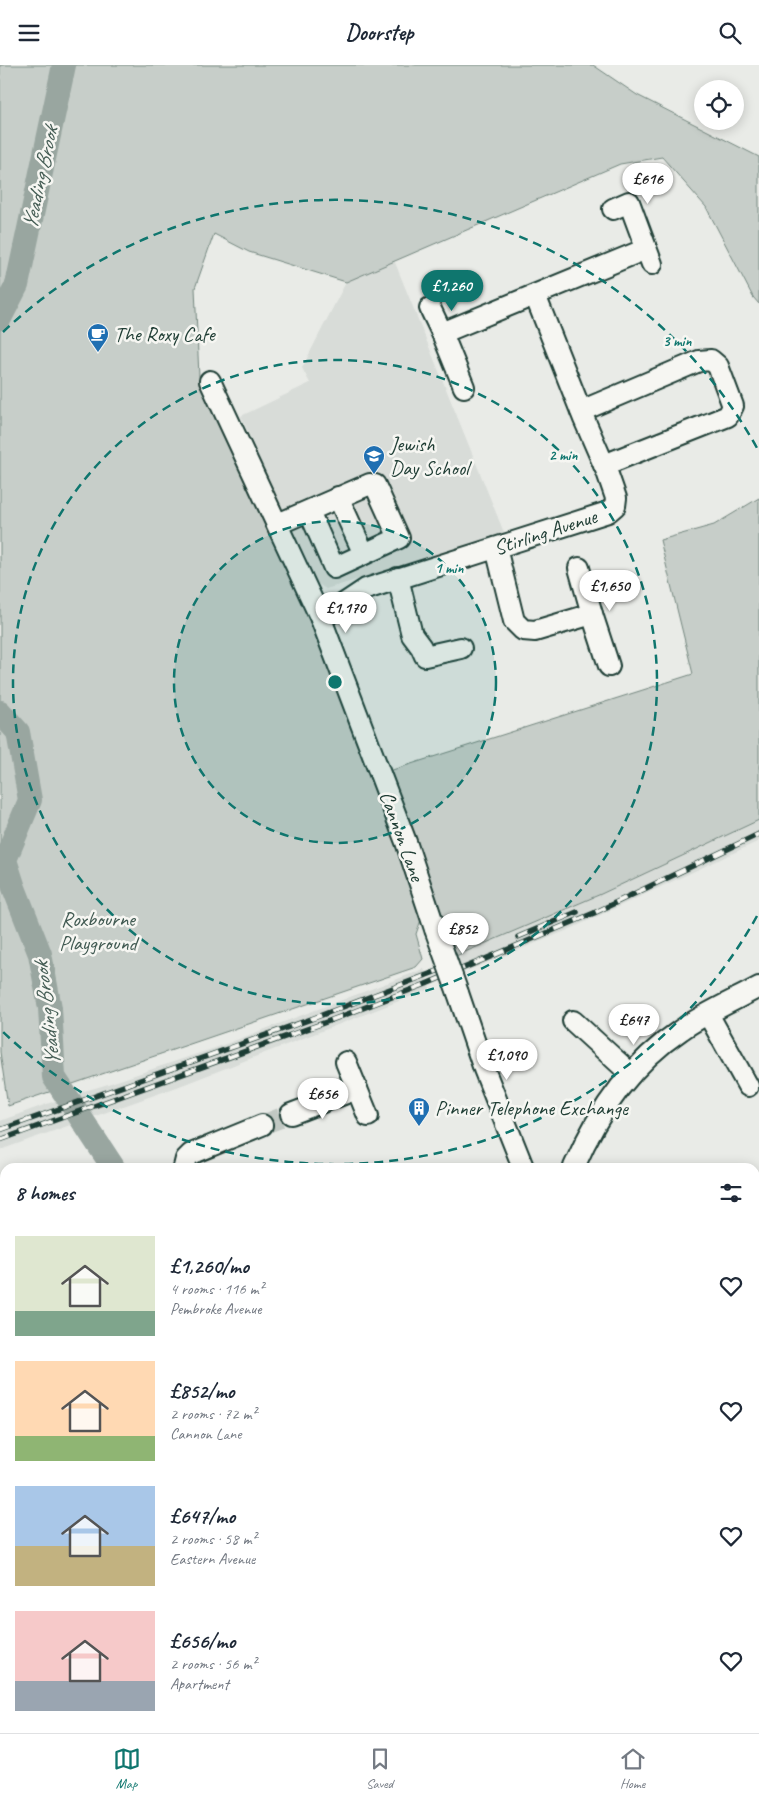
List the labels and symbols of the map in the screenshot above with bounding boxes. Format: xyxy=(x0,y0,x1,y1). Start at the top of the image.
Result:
water label: Yeading Brook xyxy=(15,120,65,232)
pin: £616 xyxy=(618,163,678,205)
pin: £1,260 xyxy=(411,269,493,312)
place label: The Roxy Cafe xyxy=(114,321,217,347)
cafe icon: The Roxy Cafe xyxy=(86,322,110,353)
text: 3 min xyxy=(663,332,692,351)
place label: Jewish Day School xyxy=(389,431,472,481)
school or university icon: Jewish Day School xyxy=(362,444,386,475)
text: 2 min xyxy=(549,446,578,465)
street label: Stirling Avenue xyxy=(490,503,601,561)
text: 1 min xyxy=(435,559,464,578)
pin: £1,650 xyxy=(569,569,651,612)
pin: £1,170 xyxy=(305,591,387,634)
centre of rings xyxy=(326,673,344,691)
street label: Cannon Lane xyxy=(374,787,431,887)
park label: Roxbourne Playground xyxy=(59,906,140,956)
pin: £852 xyxy=(433,913,493,955)
water label: Yeading Brook xyxy=(26,957,67,1068)
pin: £647 xyxy=(604,1003,664,1046)
pin: £1,090 xyxy=(466,1039,548,1081)
pin: £656 xyxy=(293,1077,353,1120)
place label: Pinner Telephone Exchange xyxy=(435,1095,629,1121)
building icon: Pinner Telephone Exchange xyxy=(407,1096,431,1127)

